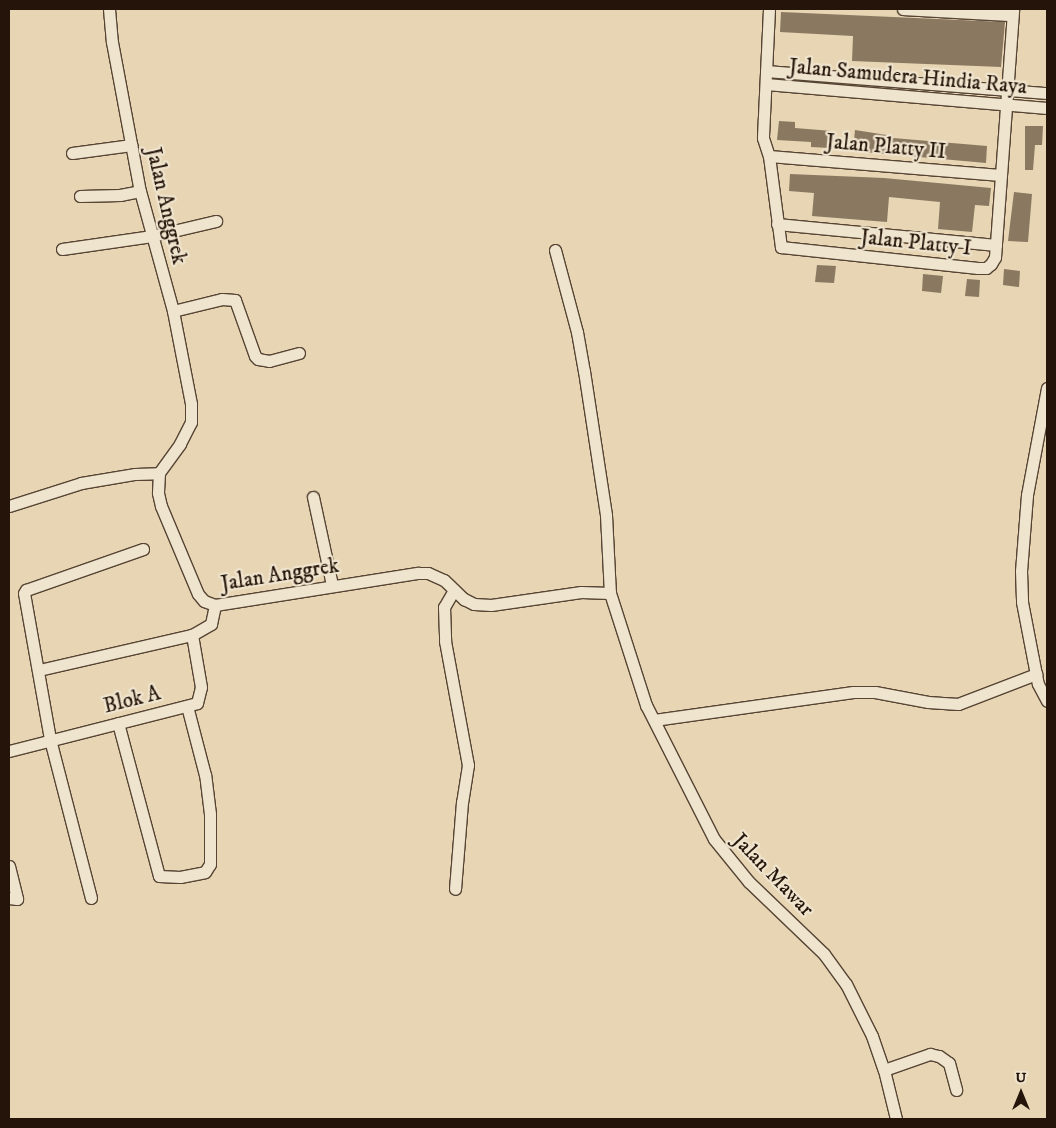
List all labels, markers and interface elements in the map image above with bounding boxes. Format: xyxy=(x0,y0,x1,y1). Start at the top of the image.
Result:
street label: Jalan Samudera Hindia Raya xyxy=(788,54,1028,100)
street label: Jalan Platty II xyxy=(825,129,947,165)
street label: Jalan Anggrek xyxy=(140,145,192,267)
street label: Jalan Platty I xyxy=(859,225,973,261)
street label: Jalan Anggrek xyxy=(219,553,341,597)
street label: Blok A xyxy=(101,681,163,719)
street label: Jalan Mawar xyxy=(727,828,819,922)
north arrow xyxy=(996,1068,1046,1118)
text: U xyxy=(1016,1069,1026,1087)

